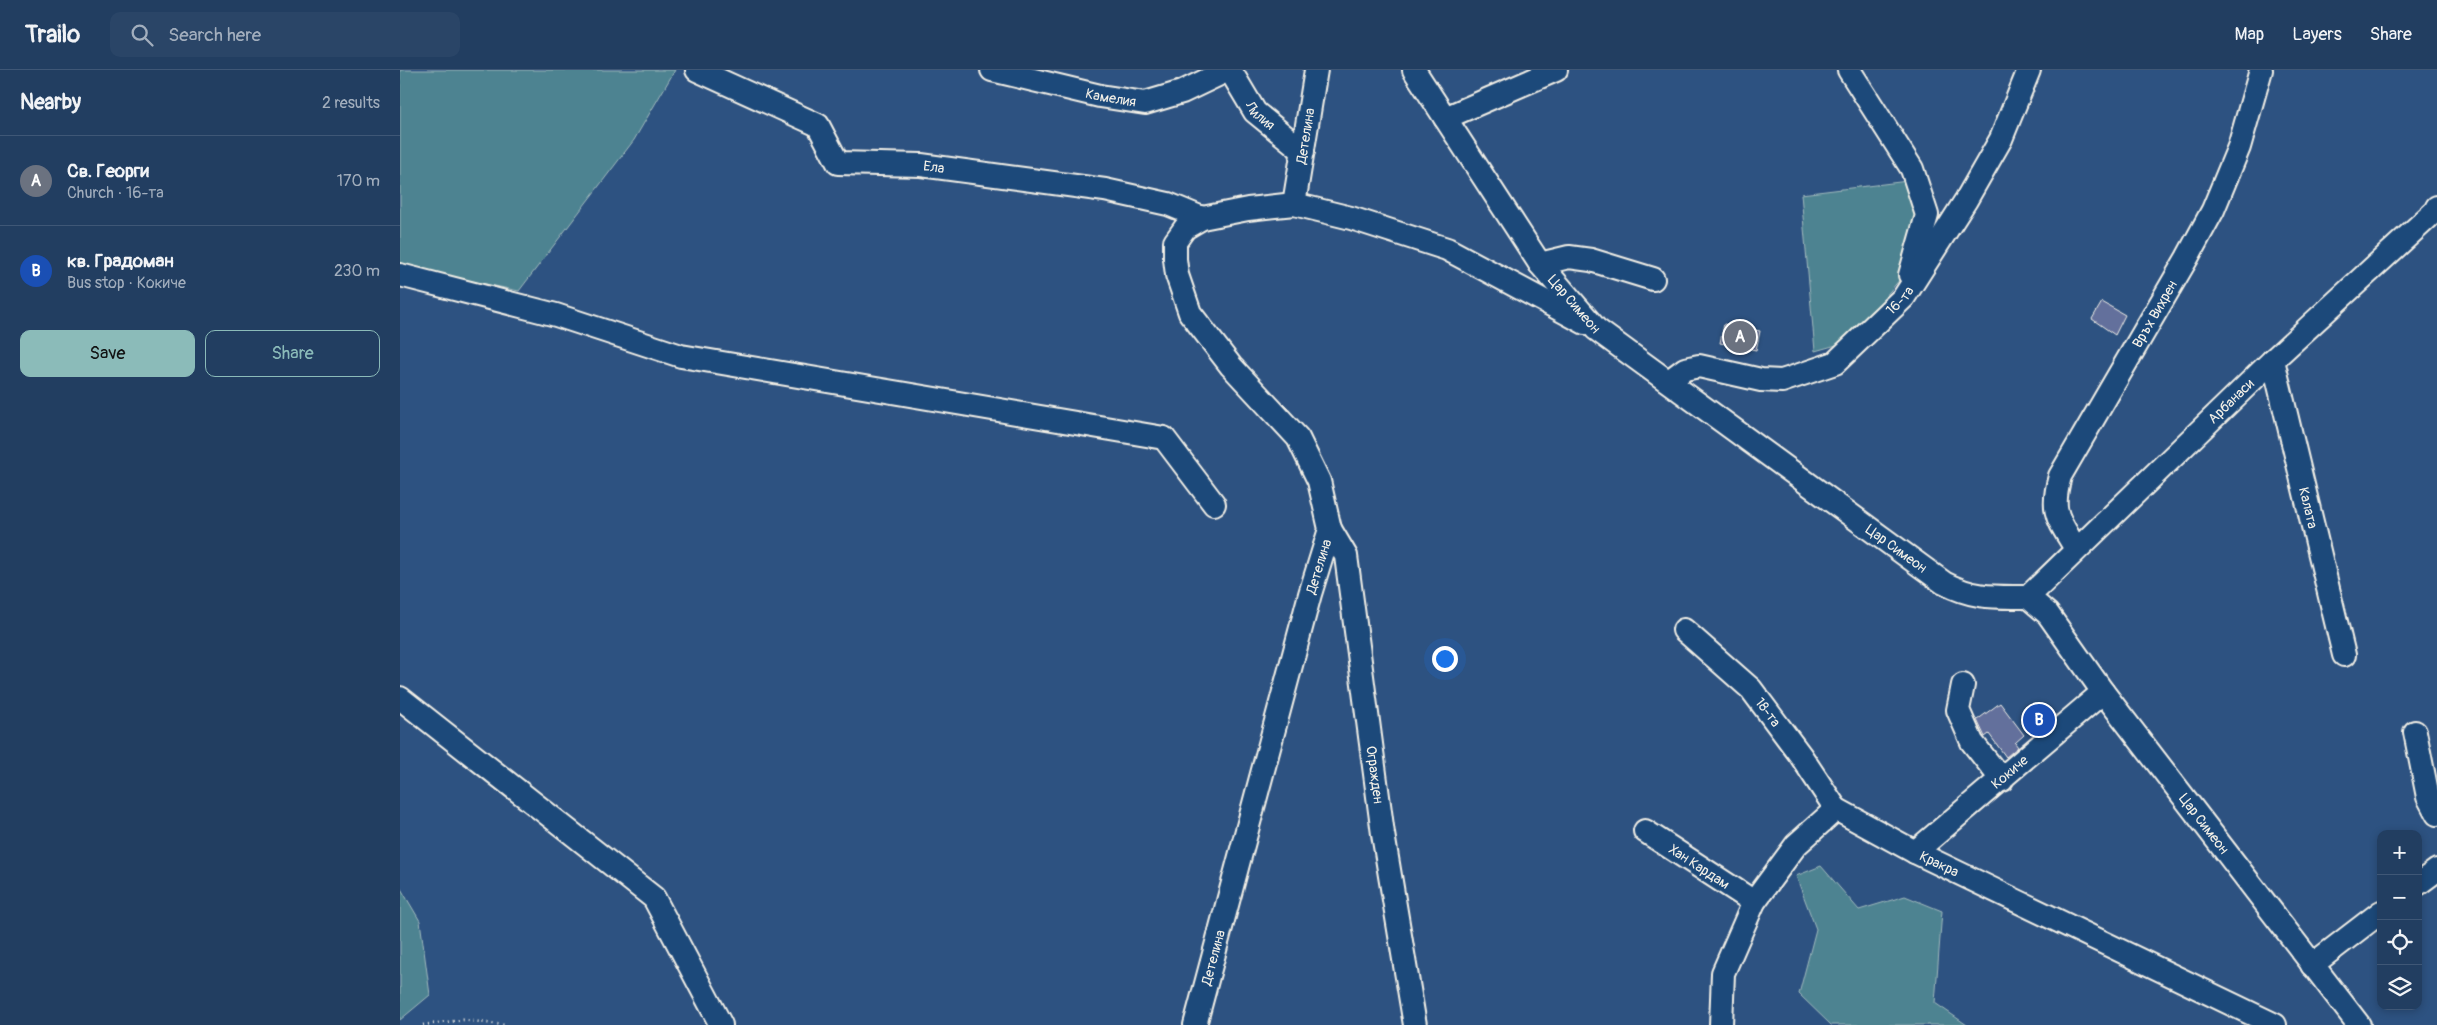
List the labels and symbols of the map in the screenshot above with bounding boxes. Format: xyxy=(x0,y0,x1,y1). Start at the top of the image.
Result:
street label: Камелия xyxy=(1084,84,1137,110)
street label: Лилия xyxy=(1241,97,1279,133)
street label: Детелина xyxy=(1292,107,1318,166)
street label: Ела xyxy=(922,157,946,177)
street label: Цар Симеон xyxy=(1545,271,1604,337)
street label: Връх Вихрен xyxy=(2128,277,2181,351)
street label: 16-та xyxy=(1882,283,1917,318)
pin: A xyxy=(1724,318,1756,356)
street label: Арбанаси xyxy=(2204,375,2257,427)
street label: Калата xyxy=(2295,485,2322,530)
street label: Цар Симеон xyxy=(1862,520,1930,576)
street label: Детелина xyxy=(1302,537,1335,597)
your location xyxy=(1432,646,1458,672)
street label: 18-та xyxy=(1752,694,1785,730)
pin: B xyxy=(2023,701,2055,739)
street label: Огражден xyxy=(1363,745,1387,805)
street label: Кокиче xyxy=(1988,751,2031,792)
street label: Цар Симеон xyxy=(2176,790,2233,857)
street label: Хан Кардам xyxy=(1666,840,1733,893)
street label: Кракра xyxy=(1917,847,1962,880)
street label: Детелина xyxy=(1197,928,1229,988)

